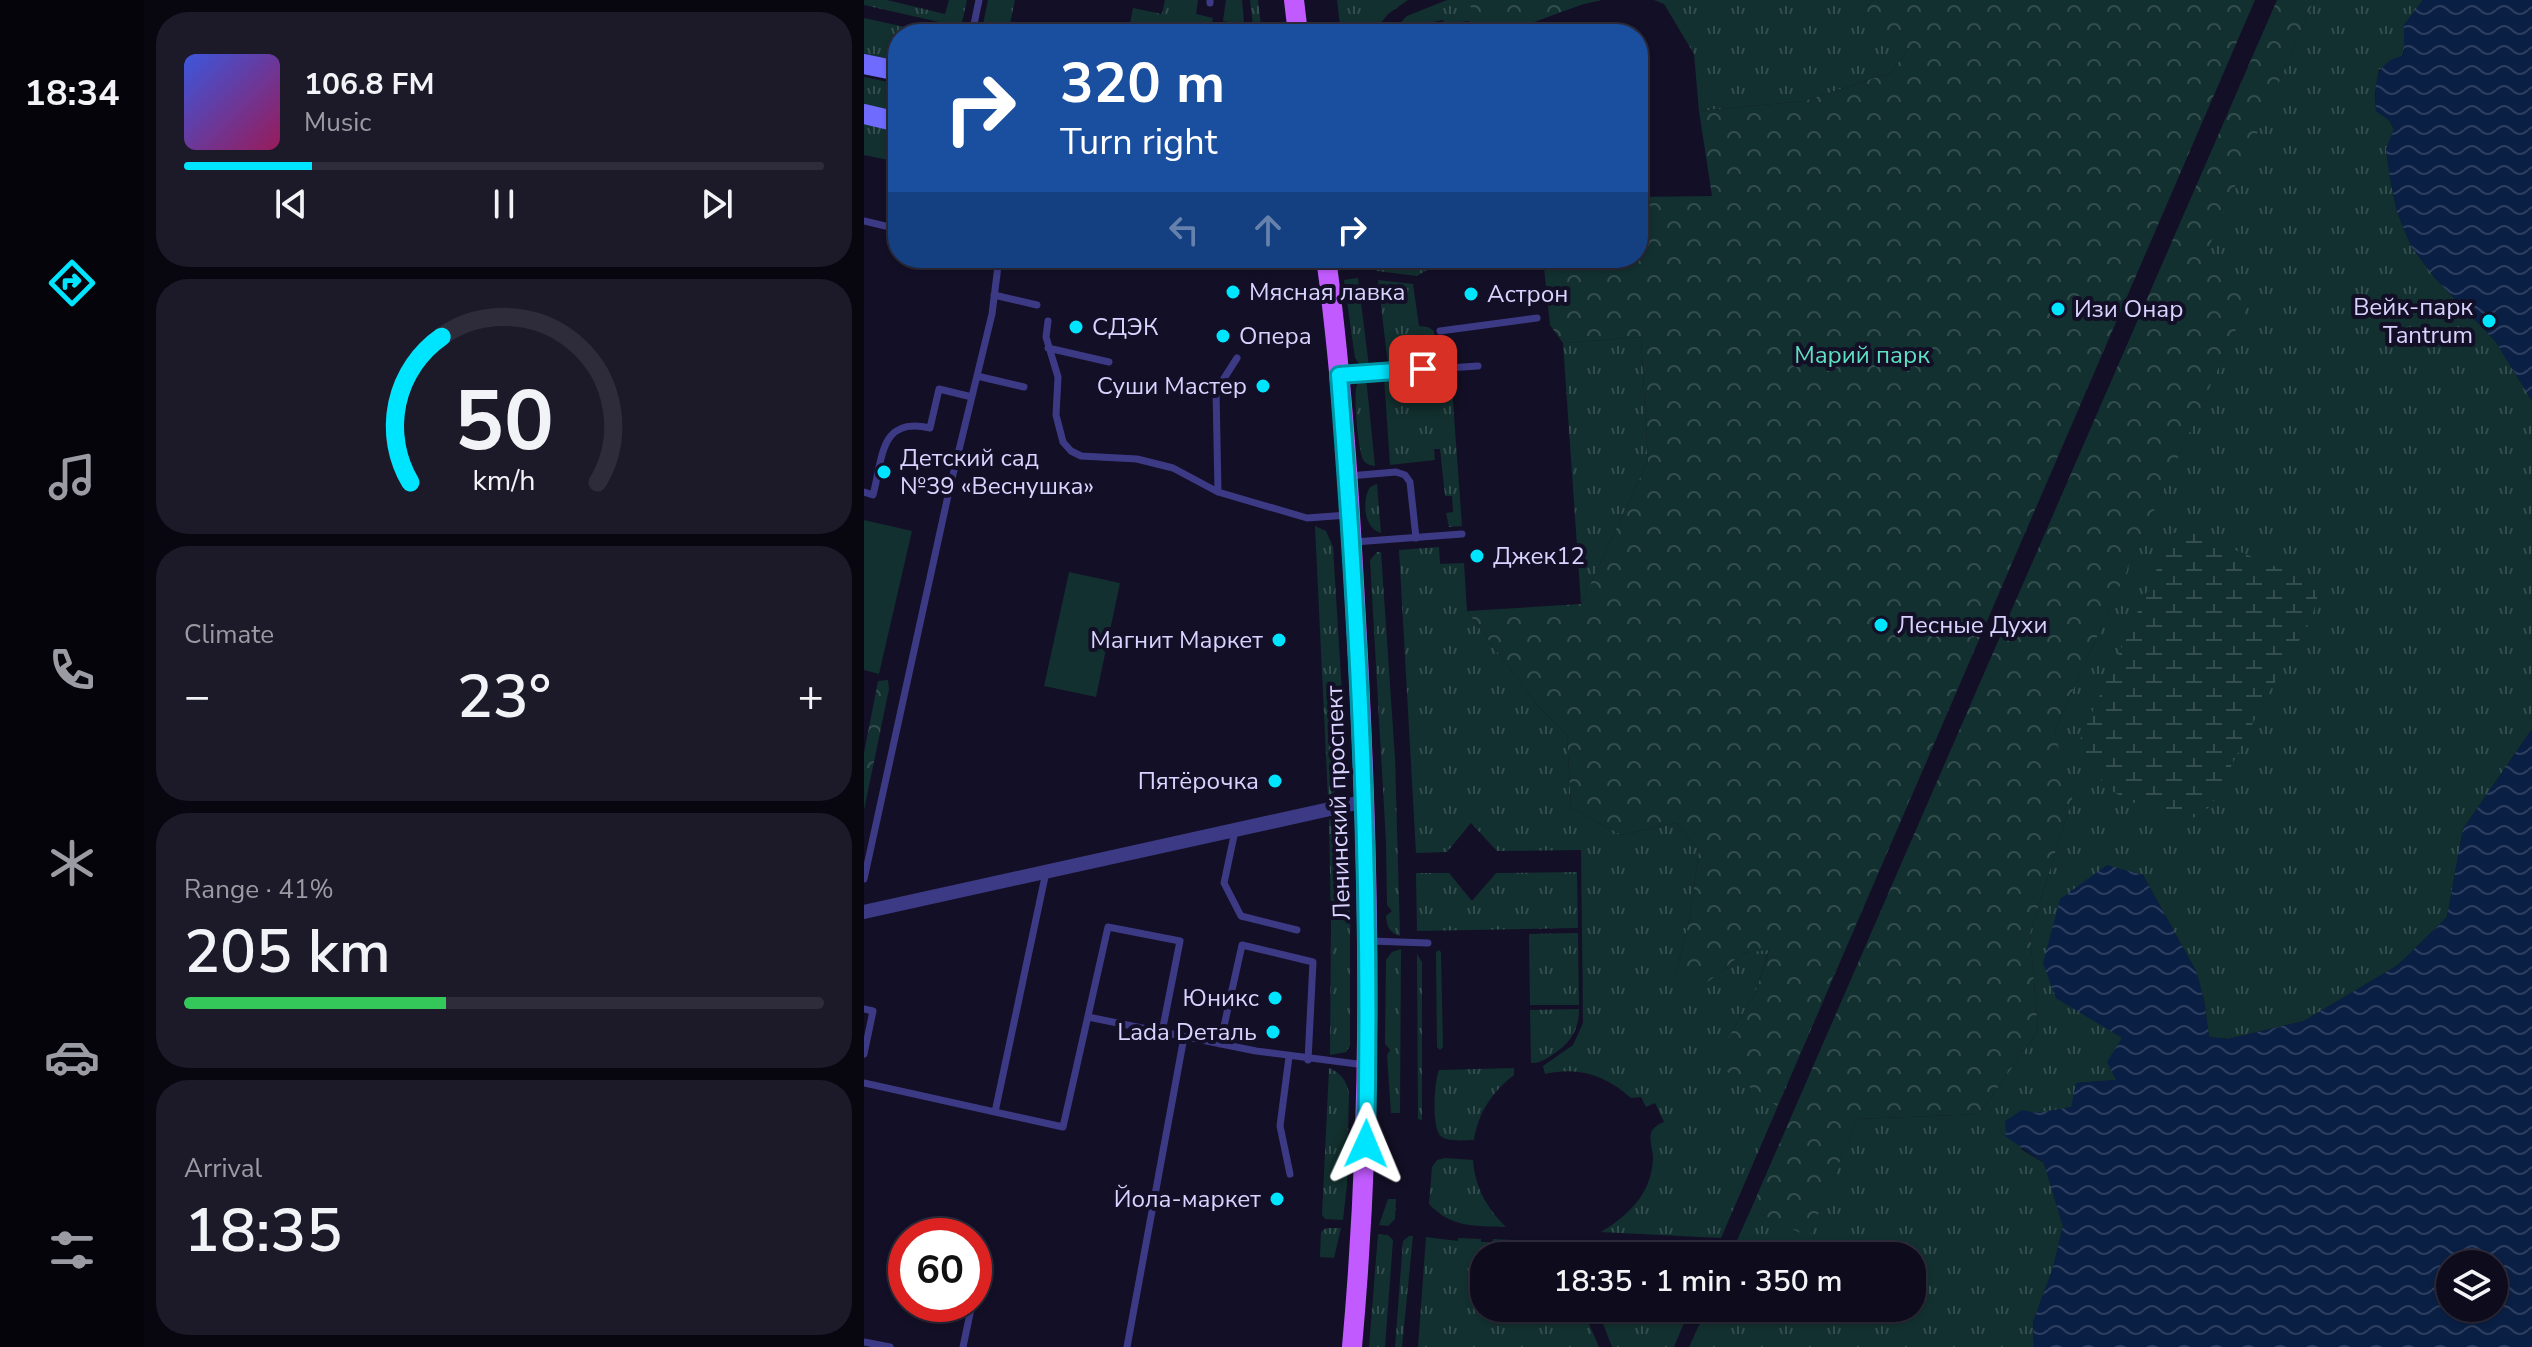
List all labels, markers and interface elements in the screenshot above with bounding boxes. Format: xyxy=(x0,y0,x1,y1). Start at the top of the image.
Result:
text: 320 m xyxy=(1060,45,1225,122)
icon: right xyxy=(928,56,1032,160)
text: 106.8 FM xyxy=(304,64,434,105)
text: 18:34 xyxy=(24,69,120,118)
text: Music xyxy=(304,105,371,140)
text: Turn right xyxy=(1060,118,1217,167)
icon: previous xyxy=(269,182,313,226)
icon: pause xyxy=(482,182,526,226)
icon: next xyxy=(695,182,739,226)
icon: left xyxy=(1162,208,1206,252)
icon: ahead xyxy=(1246,208,1290,252)
icon: right xyxy=(1330,208,1374,252)
icon: directions xyxy=(44,255,100,311)
place label: Мясная лавка xyxy=(1249,276,1405,308)
place label: Астрон xyxy=(1487,278,1568,310)
marker: Мясная лавка xyxy=(1224,283,1242,301)
marker: Астрон xyxy=(1462,285,1480,303)
place label: Вейк-парк Tantrum xyxy=(2353,291,2473,351)
place label: Изи Онар xyxy=(2074,293,2184,325)
marker: Изи Онар xyxy=(2049,300,2067,318)
place label: СДЭК xyxy=(1092,311,1159,343)
marker: Вейк-парк Tantrum xyxy=(2480,312,2498,330)
marker: СДЭК xyxy=(1067,318,1085,336)
place label: Опера xyxy=(1239,320,1312,352)
marker: Опера xyxy=(1214,327,1232,345)
pin xyxy=(1389,335,1457,403)
park label: Марий парк xyxy=(1794,339,1930,371)
icon: arrive xyxy=(1401,347,1445,391)
text: 50 xyxy=(454,364,554,477)
place label: Суши Мастер xyxy=(1097,370,1247,402)
marker: Суши Мастер xyxy=(1254,377,1272,395)
place label: Детский сад №39 «Веснушка» xyxy=(900,442,1094,502)
icon: music xyxy=(44,449,100,505)
text: km/h xyxy=(473,461,535,500)
marker: Детский сад №39 «Веснушка» xyxy=(875,463,893,481)
place label: Джек12 xyxy=(1493,540,1585,572)
marker: Джек12 xyxy=(1468,547,1486,565)
place label: Лесные Духи xyxy=(1897,609,2047,641)
marker: Лесные Духи xyxy=(1872,616,1890,634)
text: Climate xyxy=(184,617,274,652)
place label: Магнит Маркет xyxy=(1090,624,1263,656)
marker: Магнит Маркет xyxy=(1270,631,1288,649)
icon: phone xyxy=(44,642,100,698)
text: 23° xyxy=(457,656,551,738)
text: − xyxy=(184,667,210,727)
text: + xyxy=(798,667,824,727)
street label: Ленинский проспект xyxy=(1318,685,1358,921)
place label: Пятёрочка xyxy=(1138,765,1259,797)
marker: Пятёрочка xyxy=(1266,772,1284,790)
icon: climate xyxy=(44,835,100,891)
text: Range · 41% xyxy=(184,872,334,907)
text: 205 km xyxy=(184,911,391,993)
place label: Юникс xyxy=(1183,982,1259,1014)
marker: Юникс xyxy=(1266,989,1284,1007)
place label: Lada Dеталь xyxy=(1117,1016,1257,1048)
marker: Lada Dеталь xyxy=(1264,1023,1282,1041)
icon: car xyxy=(44,1029,100,1085)
position arrow xyxy=(1324,1102,1408,1186)
text: Arrival xyxy=(184,1151,262,1186)
place label: Йола-маркет xyxy=(1114,1183,1261,1215)
text: 18:35 xyxy=(184,1190,342,1272)
marker: Йола-маркет xyxy=(1268,1190,1286,1208)
speed limit sign: 60 xyxy=(888,1218,992,1322)
icon: filters xyxy=(44,1222,100,1278)
map controls xyxy=(2436,1250,2508,1322)
button: layers xyxy=(2436,1250,2508,1322)
text: 18:35 · 1 min · 350 m xyxy=(1553,1261,1843,1302)

